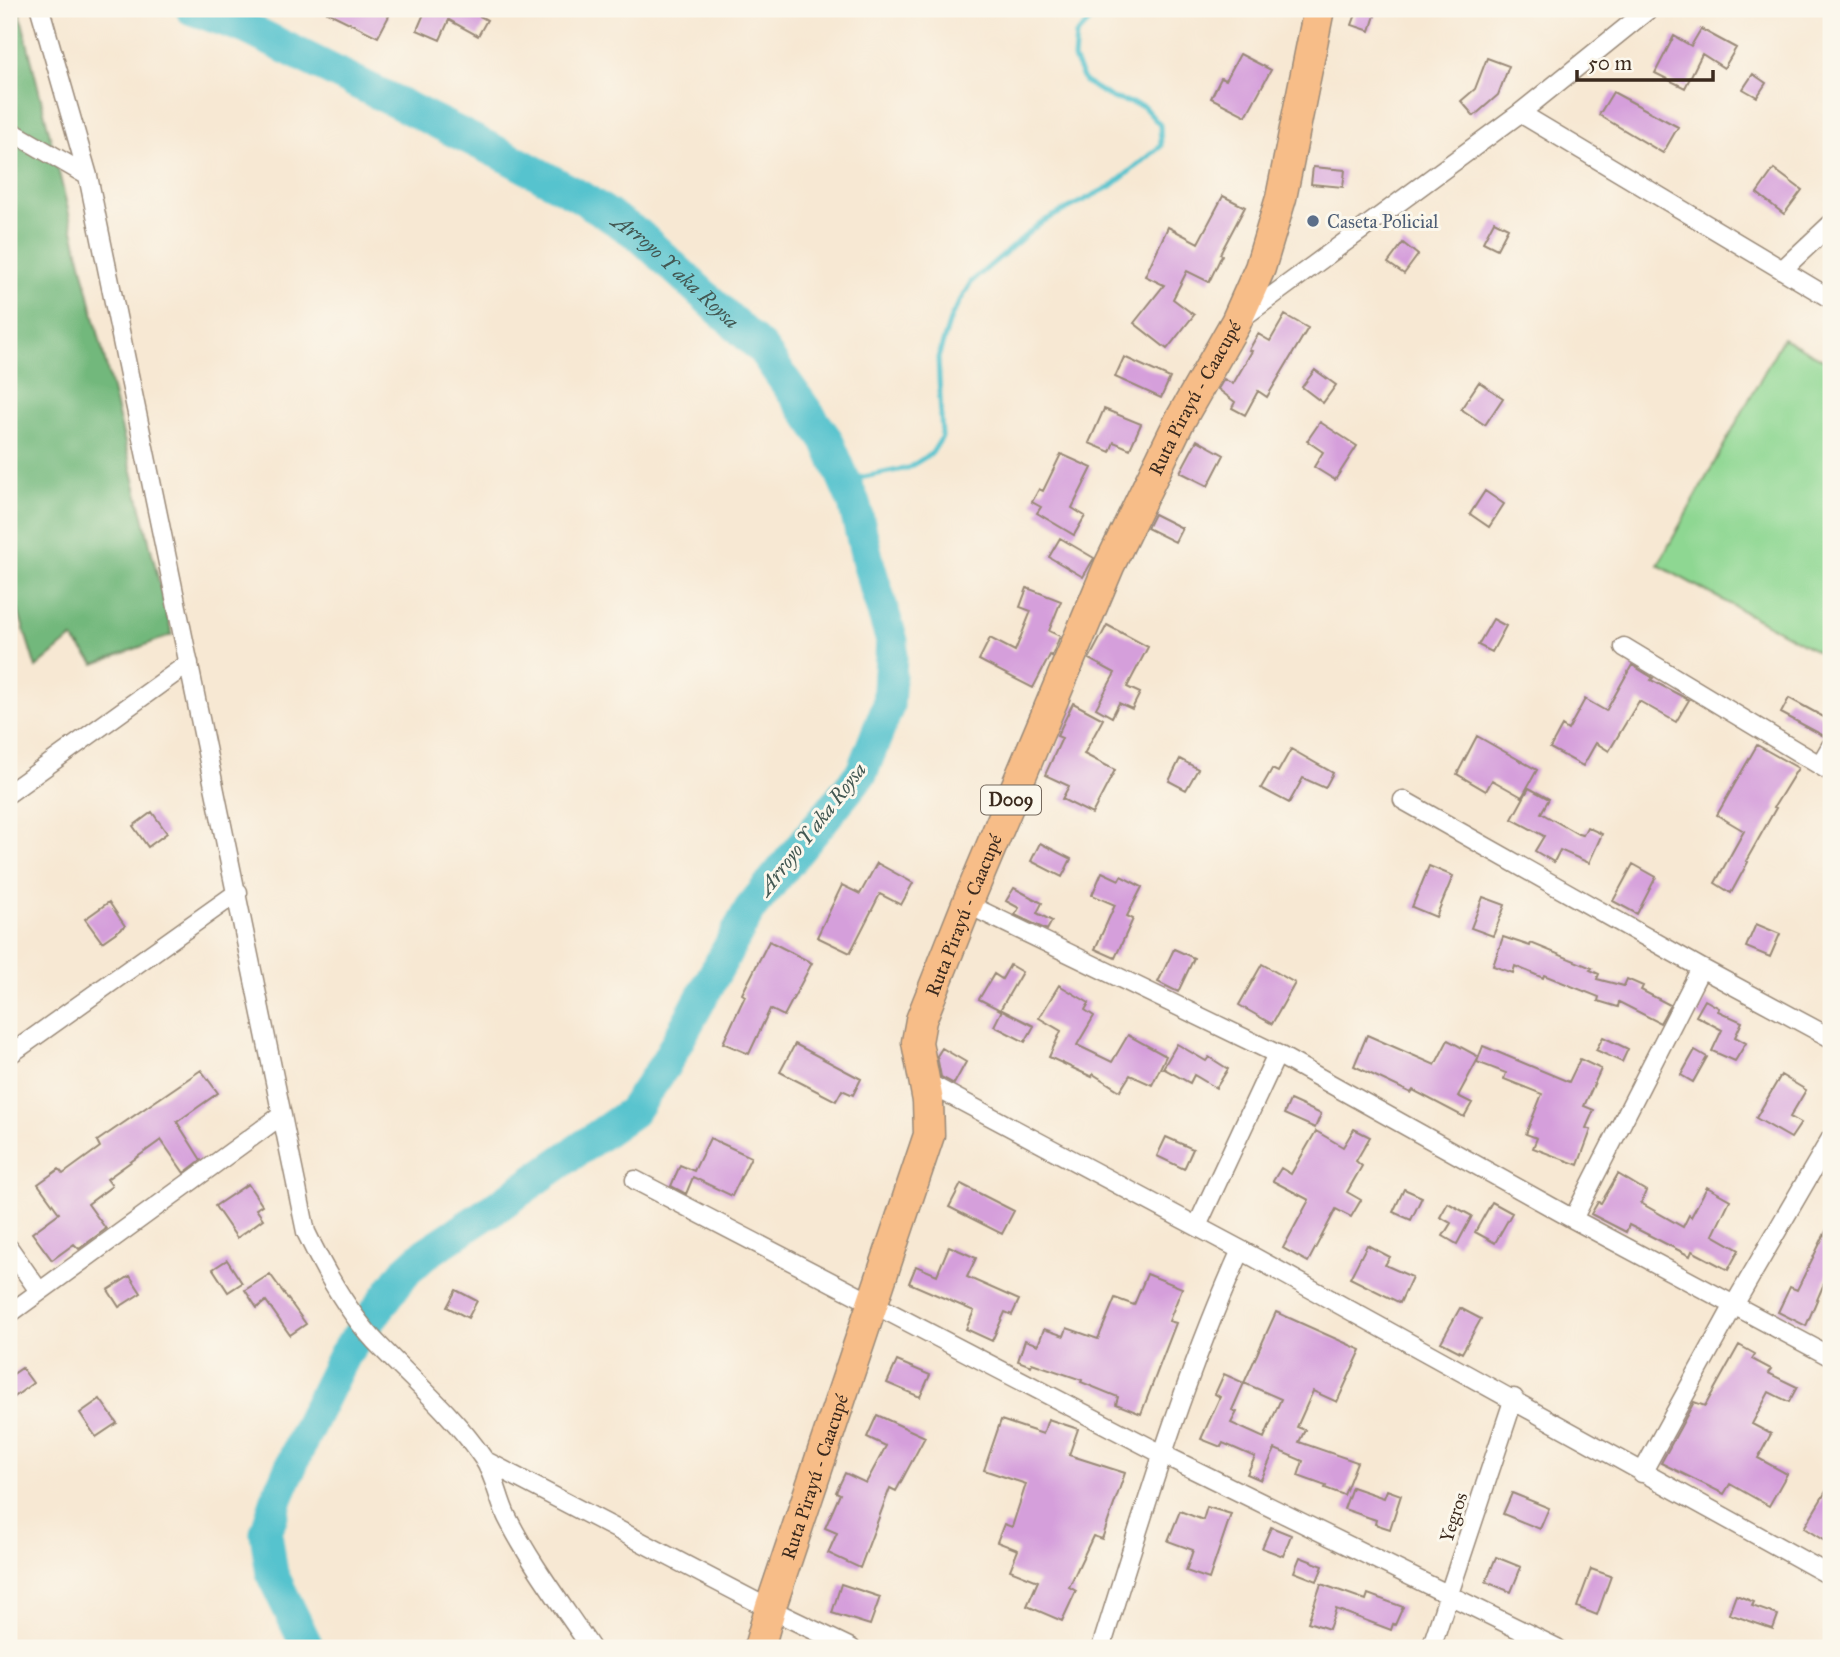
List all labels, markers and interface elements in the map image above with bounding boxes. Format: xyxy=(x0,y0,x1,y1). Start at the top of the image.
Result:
scale bar xyxy=(1577,38,1714,82)
text: 50 m xyxy=(1588,50,1633,76)
water label: Arroyo Y aka Roysa xyxy=(605,207,745,334)
place label: Caseta Policial xyxy=(1327,210,1439,233)
marker: Caseta Policial xyxy=(1305,213,1321,229)
street label: Ruta Pirayú - Caacupé xyxy=(1144,317,1246,479)
water label: Arroyo Y aka Roysa xyxy=(751,757,872,902)
road number: D009 xyxy=(981,786,1041,814)
street label: Ruta Pirayú - Caacupé xyxy=(921,831,1007,1000)
street label: Ruta Pirayú - Caacupé xyxy=(776,1391,853,1563)
street label: Yegros xyxy=(1435,1489,1473,1545)

